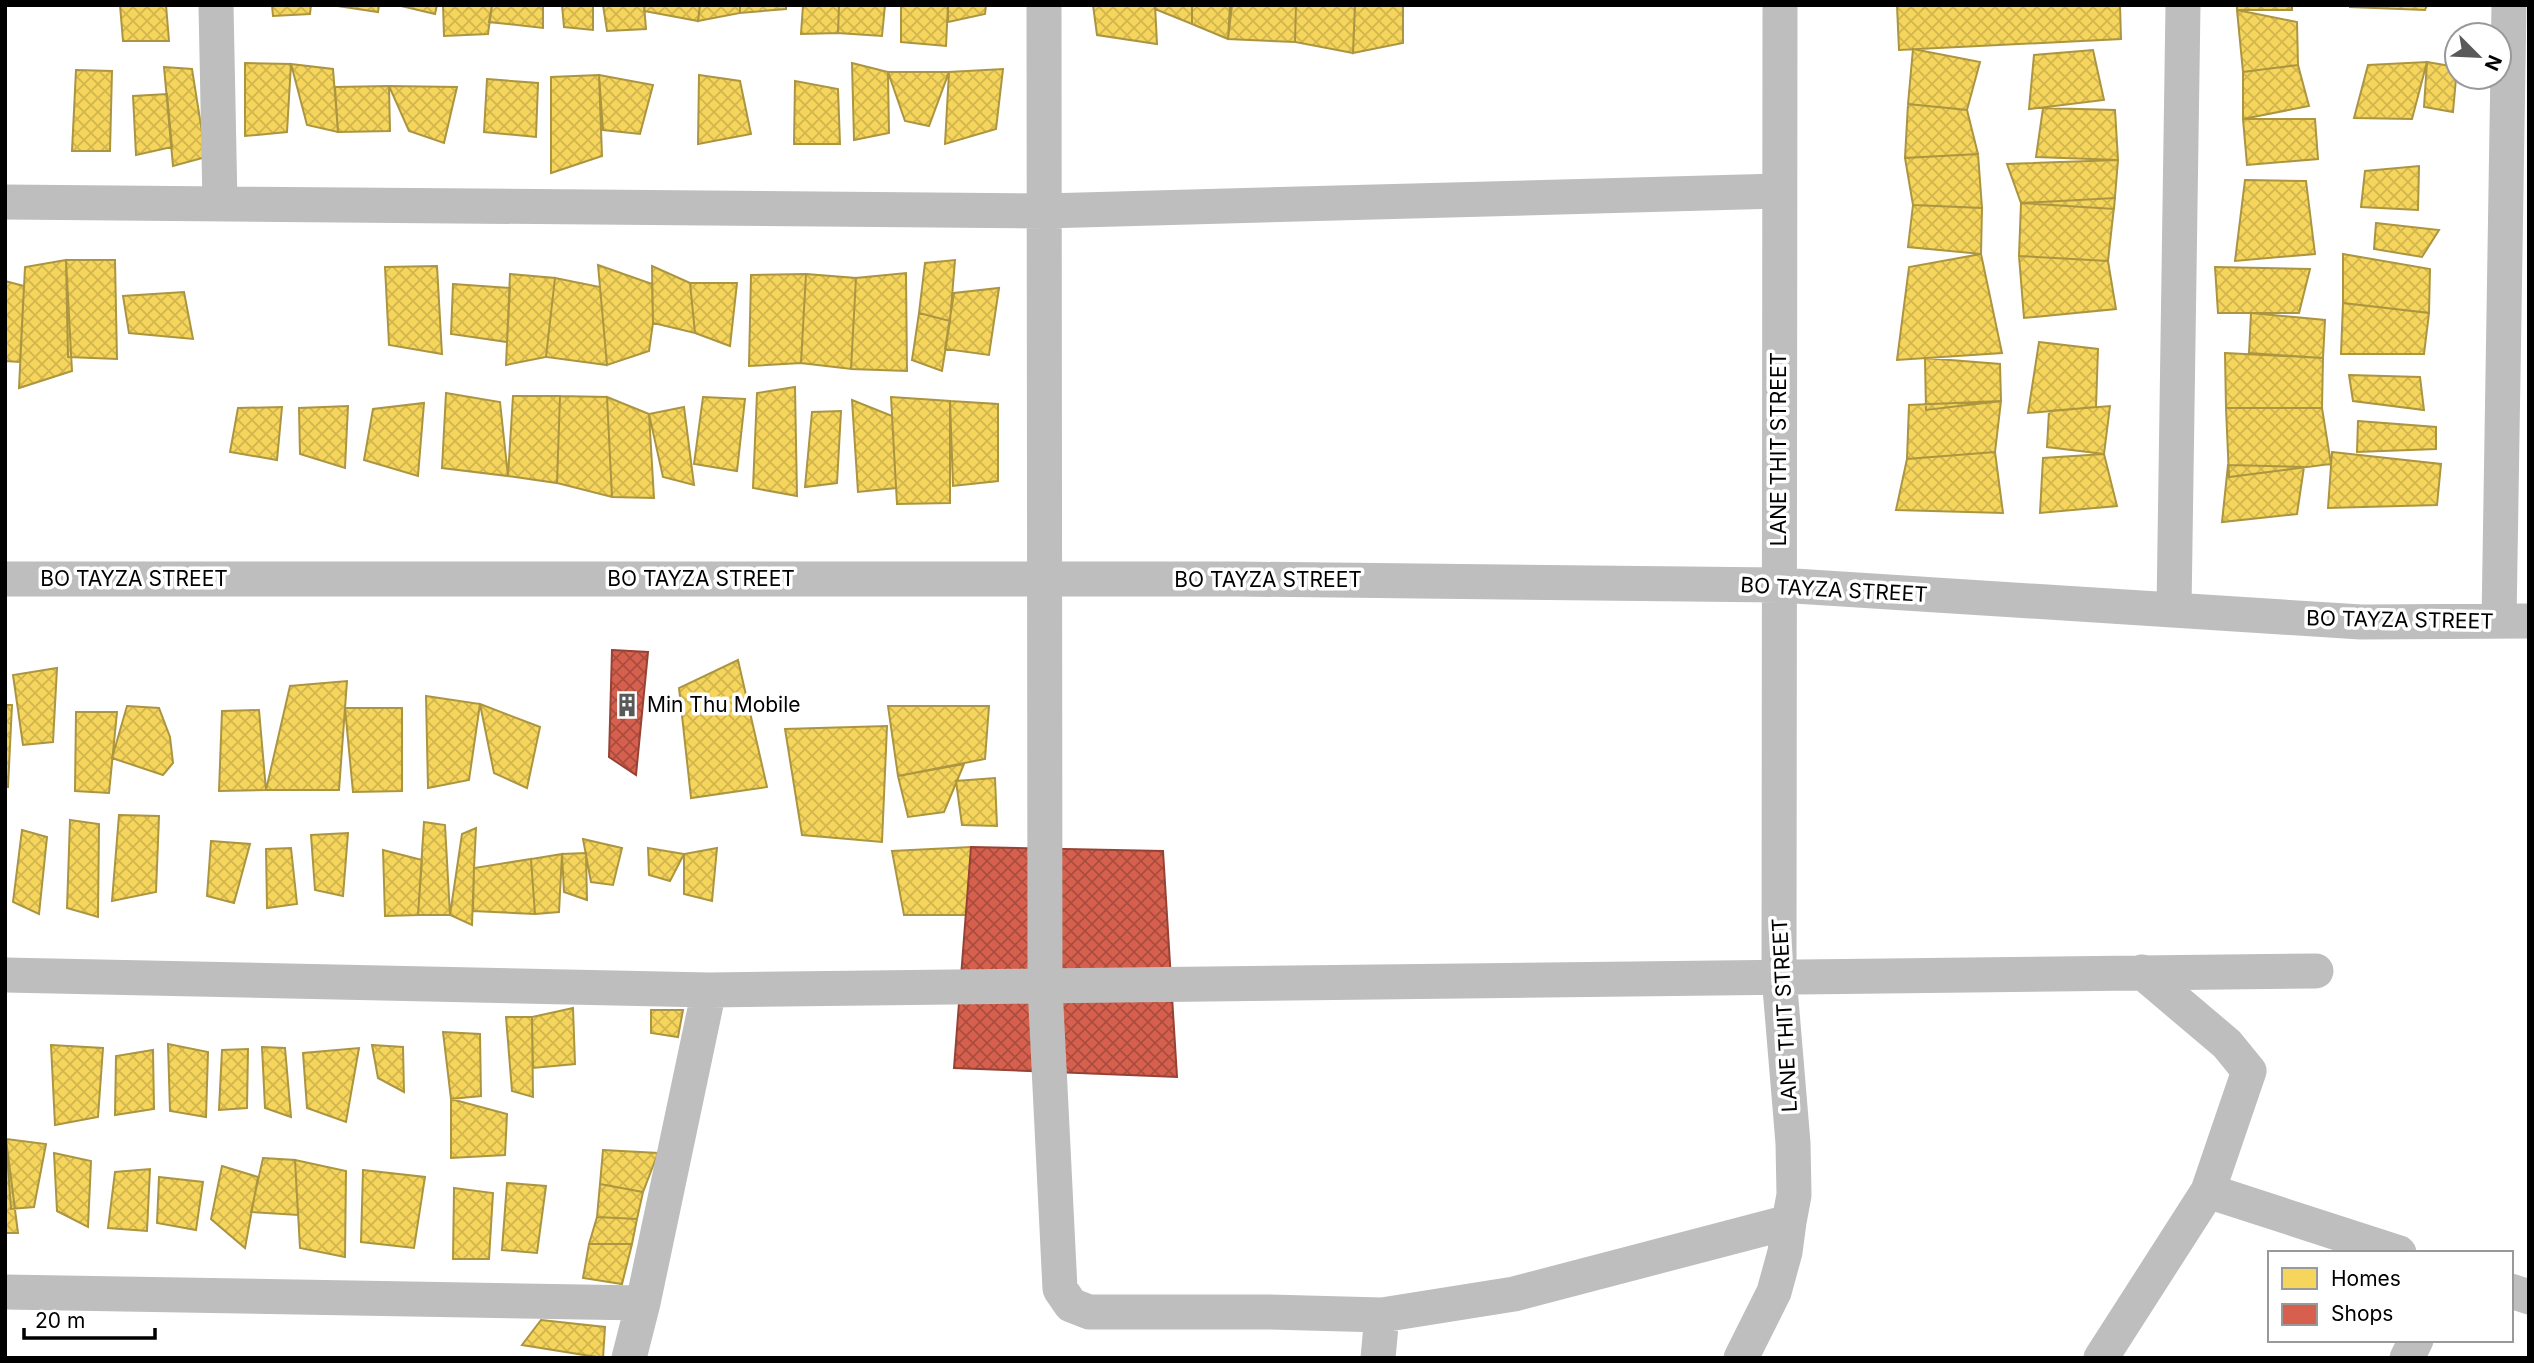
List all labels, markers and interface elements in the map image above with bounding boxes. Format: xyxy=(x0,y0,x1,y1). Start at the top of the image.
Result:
north arrow xyxy=(2443,21,2513,91)
text: N xyxy=(2480,51,2507,74)
street label: LANE THIT STREET xyxy=(1766,352,1791,546)
street label: BO TAYZA STREET xyxy=(40,566,228,591)
street label: BO TAYZA STREET xyxy=(607,566,795,591)
street label: BO TAYZA STREET xyxy=(1174,567,1362,592)
street label: BO TAYZA STREET xyxy=(1740,572,1928,607)
street label: BO TAYZA STREET xyxy=(2306,605,2494,634)
building icon: Min Thu Mobile xyxy=(613,691,641,719)
place label: Min Thu Mobile xyxy=(647,692,801,717)
street label: LANE THIT STREET xyxy=(1767,917,1802,1113)
legend xyxy=(2268,1251,2513,1342)
text: Homes xyxy=(2331,1266,2401,1291)
scale bar xyxy=(24,1296,156,1340)
text: Shops xyxy=(2331,1301,2393,1326)
text: 20 m xyxy=(35,1308,85,1333)

